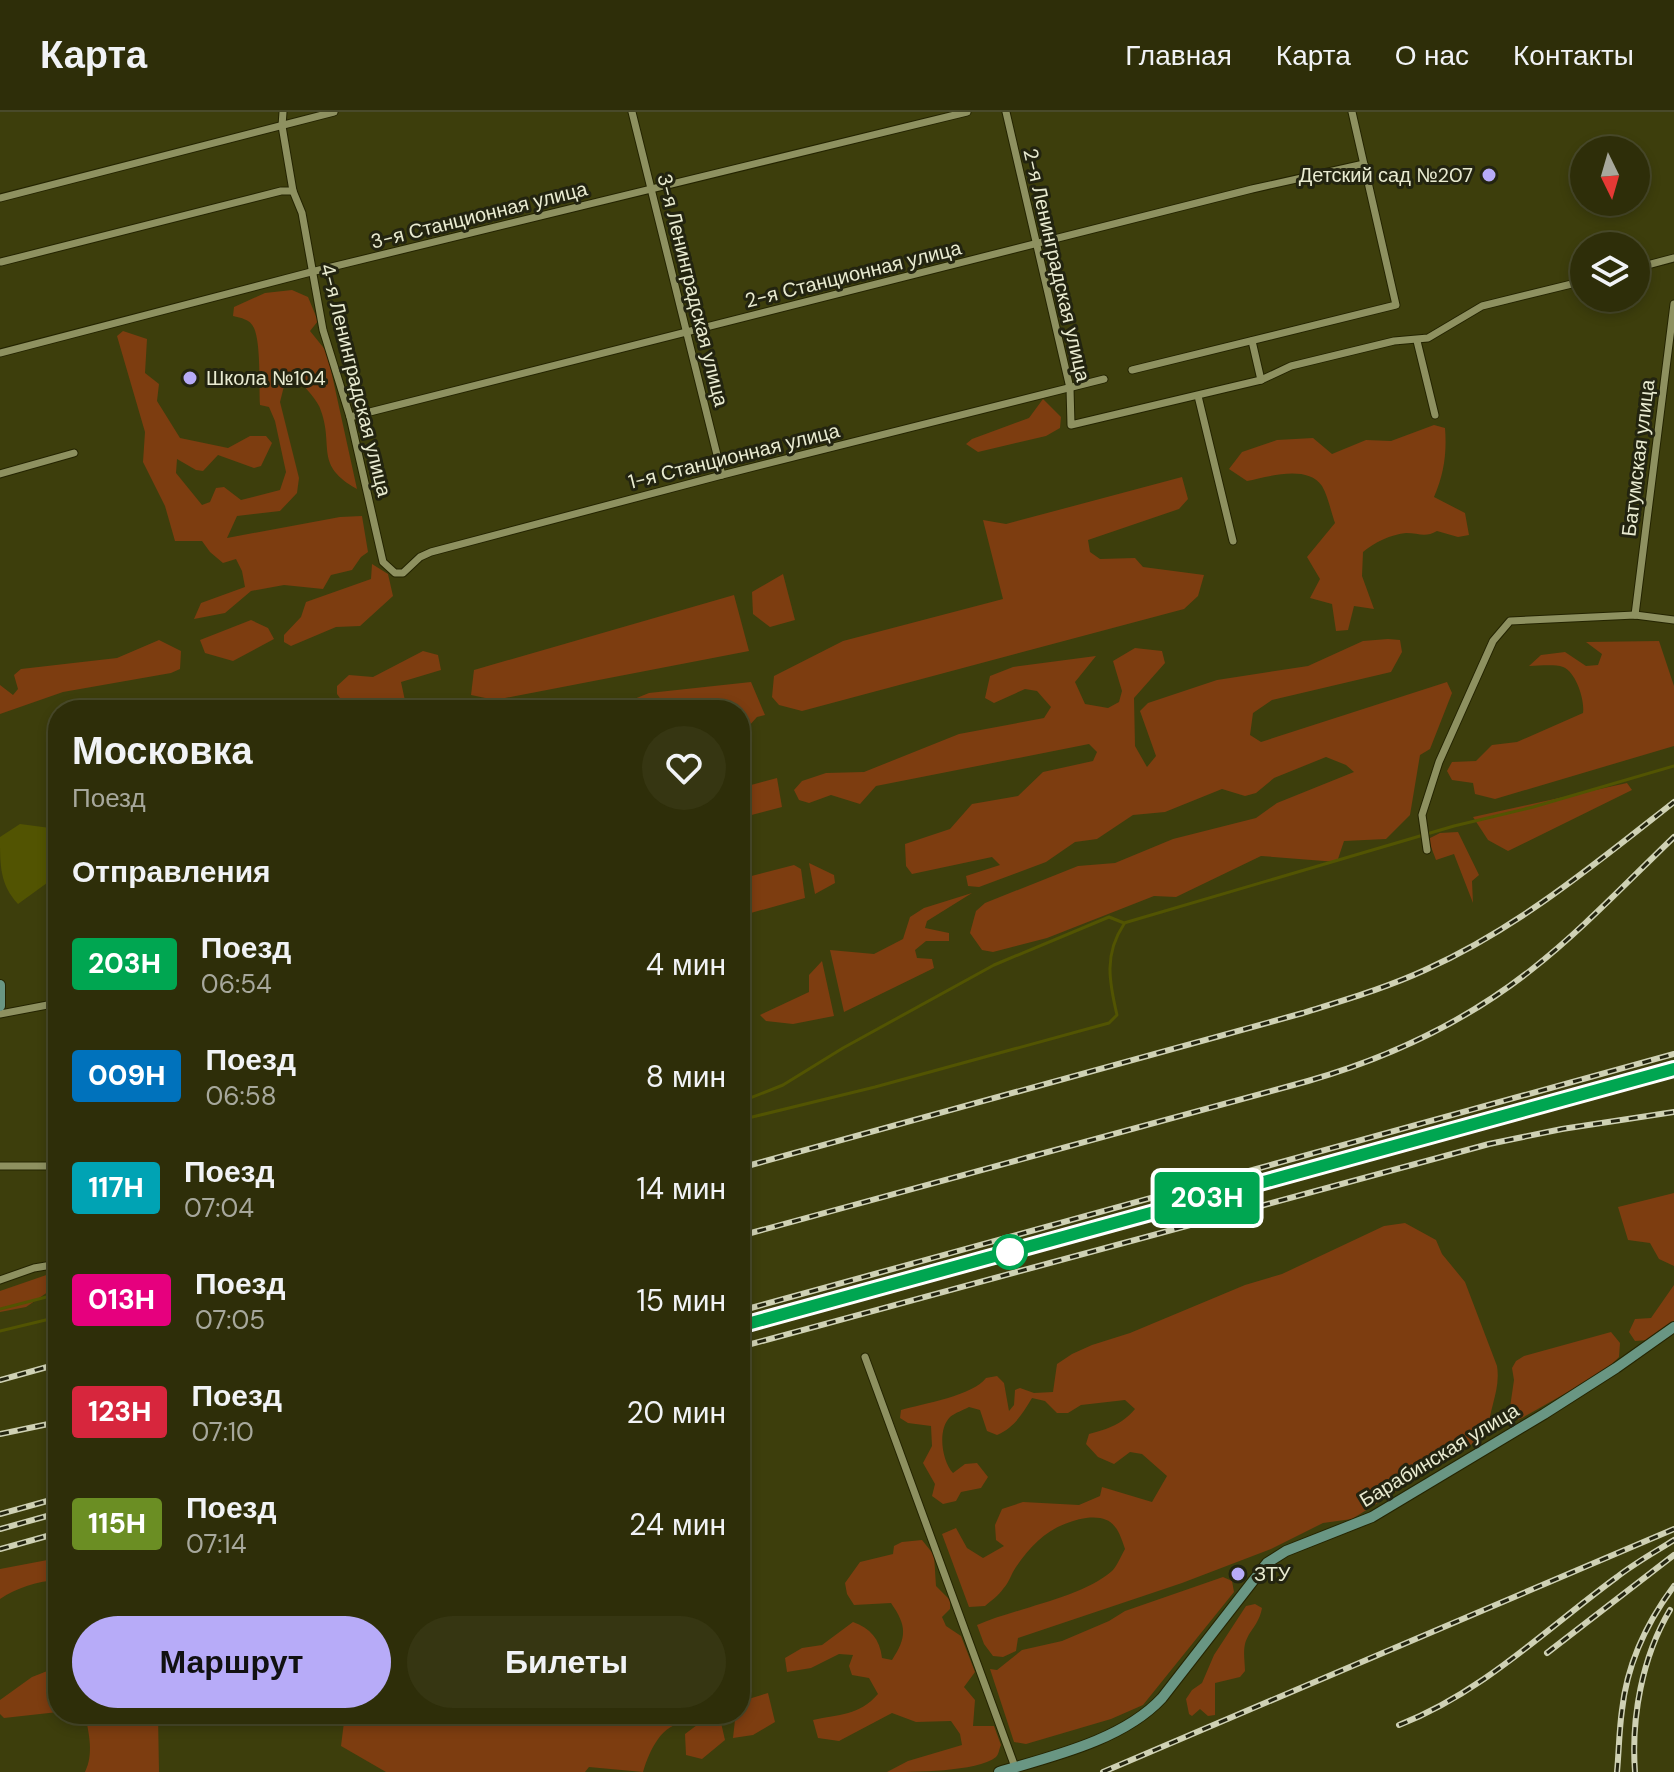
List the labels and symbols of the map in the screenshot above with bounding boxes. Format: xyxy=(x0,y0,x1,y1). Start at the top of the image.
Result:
north arrow xyxy=(1570,136,1650,216)
street label: 2-я Ленинградская улица xyxy=(1017,146,1097,385)
place label: Детский сад №207 xyxy=(1299,162,1473,188)
marker: Детский сад №207 xyxy=(1480,166,1498,184)
street label: 3-я Ленинградская улица xyxy=(651,171,735,410)
street label: 3-я Станционная улица xyxy=(368,175,591,255)
street label: 2-я Станционная улица xyxy=(742,234,965,313)
street label: 4-я Ленинградская улица xyxy=(314,261,398,500)
place label: Школа №104 xyxy=(206,365,326,391)
marker: Школа №104 xyxy=(181,369,199,387)
street label: Батумская улица xyxy=(1615,377,1661,538)
street label: 1-я Станционная улица xyxy=(626,417,843,495)
line badge: 203Н xyxy=(1151,1172,1263,1224)
unlabelled marker xyxy=(993,1235,1027,1269)
street label: Барабинская улица xyxy=(1354,1397,1524,1513)
place label: ЗТУ xyxy=(1254,1561,1291,1587)
marker: ЗТУ xyxy=(1229,1565,1247,1583)

